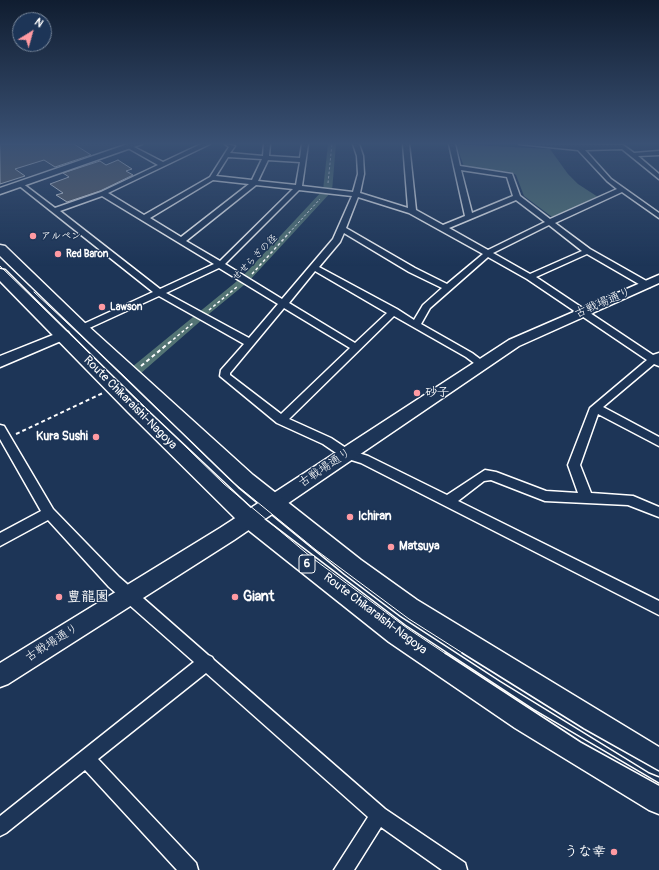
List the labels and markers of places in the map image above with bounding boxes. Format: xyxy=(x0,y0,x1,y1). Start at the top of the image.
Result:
place label: アルペン xyxy=(41,230,81,242)
marker: アルペン xyxy=(28,231,38,241)
place label: Red Baron xyxy=(66,248,108,260)
marker: Red Baron xyxy=(53,249,63,259)
place label: Lawson xyxy=(110,301,142,313)
marker: Lawson xyxy=(97,302,107,312)
place label: 砂子 xyxy=(425,386,449,400)
marker: 砂子 xyxy=(412,388,422,398)
place label: Kura Sushi xyxy=(36,430,88,444)
marker: Kura Sushi xyxy=(91,432,101,442)
place label: Ichiran xyxy=(358,510,392,524)
marker: Ichiran xyxy=(345,512,355,522)
place label: Matsuya xyxy=(399,540,440,554)
marker: Matsuya xyxy=(386,542,396,552)
place label: 豊龍園 xyxy=(67,589,109,605)
place label: Giant xyxy=(243,589,274,605)
marker: 豊龍園 xyxy=(54,592,64,602)
marker: Giant xyxy=(230,592,240,602)
place label: うな幸 xyxy=(564,844,606,860)
marker: うな幸 xyxy=(609,847,619,857)

